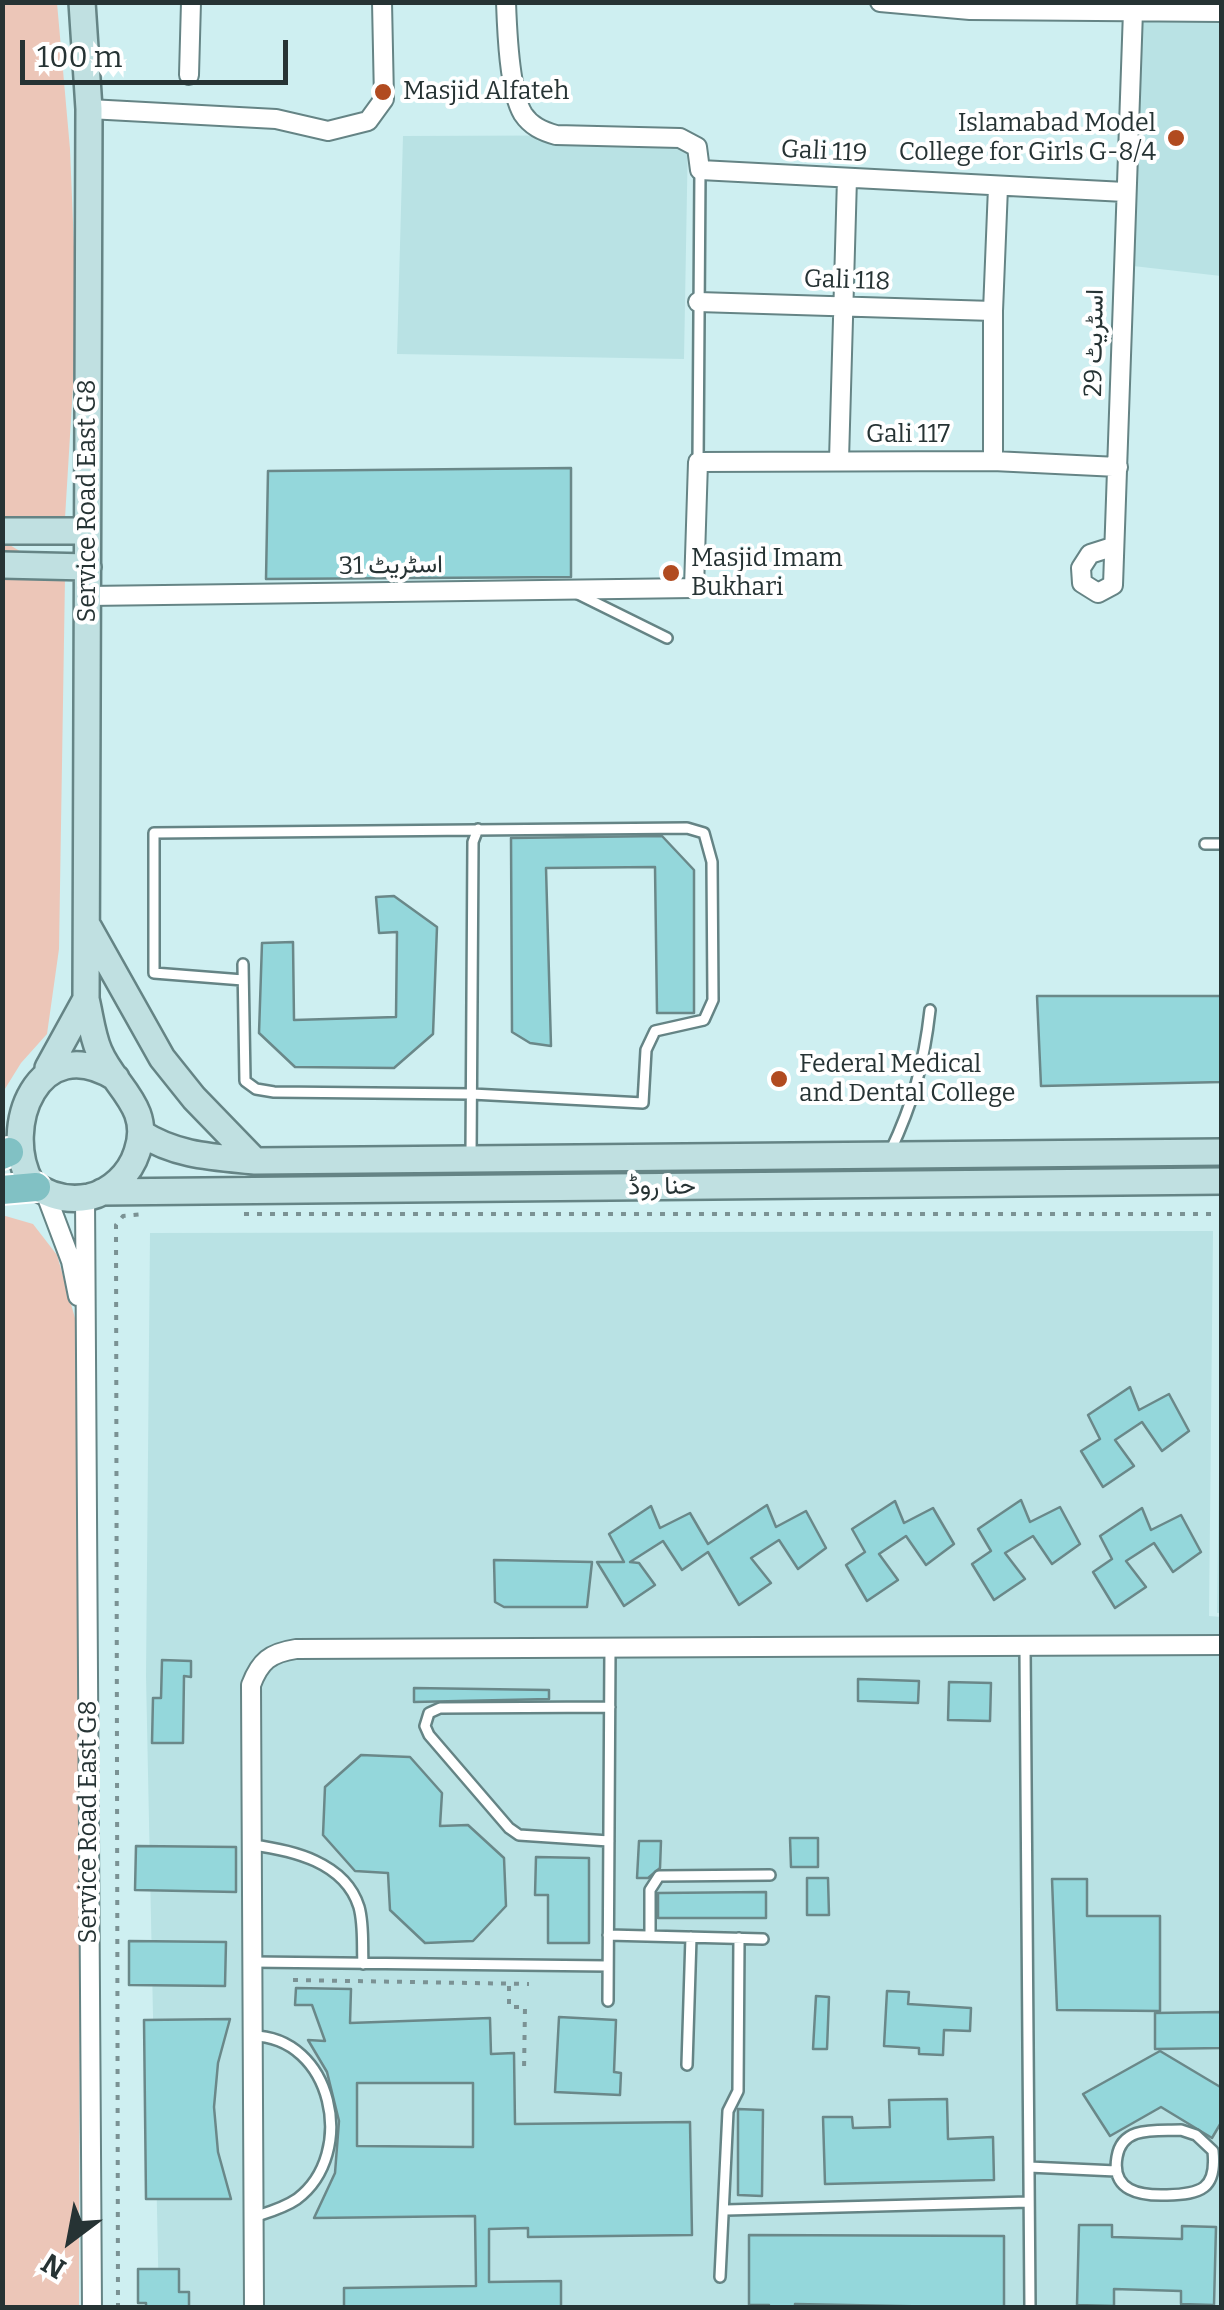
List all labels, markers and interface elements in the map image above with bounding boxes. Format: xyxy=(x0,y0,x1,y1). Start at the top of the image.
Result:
scale bar xyxy=(25,20,292,82)
text: 100 m xyxy=(37,39,122,75)
place label: Masjid Alfateh xyxy=(403,77,569,107)
marker: Masjid Alfateh xyxy=(372,81,394,103)
place label: Islamabad Model College for Girls G-8/4 xyxy=(899,109,1156,168)
marker: Islamabad Model College for Girls G-8/4 xyxy=(1165,127,1187,149)
street label: Gali 119 xyxy=(780,135,868,169)
street label: Gali 118 xyxy=(803,264,891,298)
street label: اسٹریٹ 29 xyxy=(1079,289,1111,397)
street label: Service Road East G8 xyxy=(73,379,103,623)
street label: Gali 117 xyxy=(866,420,950,450)
place label: Masjid Imam Bukhari xyxy=(691,544,843,603)
street label: اسٹریٹ 31 xyxy=(339,550,443,582)
marker: Masjid Imam Bukhari xyxy=(660,562,682,584)
place label: Federal Medical and Dental College xyxy=(799,1050,1015,1109)
marker: Federal Medical and Dental College xyxy=(768,1068,790,1090)
street label: حنا روڈ xyxy=(628,1171,696,1203)
street label: Service Road East G8 xyxy=(74,1700,104,1944)
north arrow xyxy=(20,2190,120,2290)
text: N xyxy=(36,2246,72,2286)

